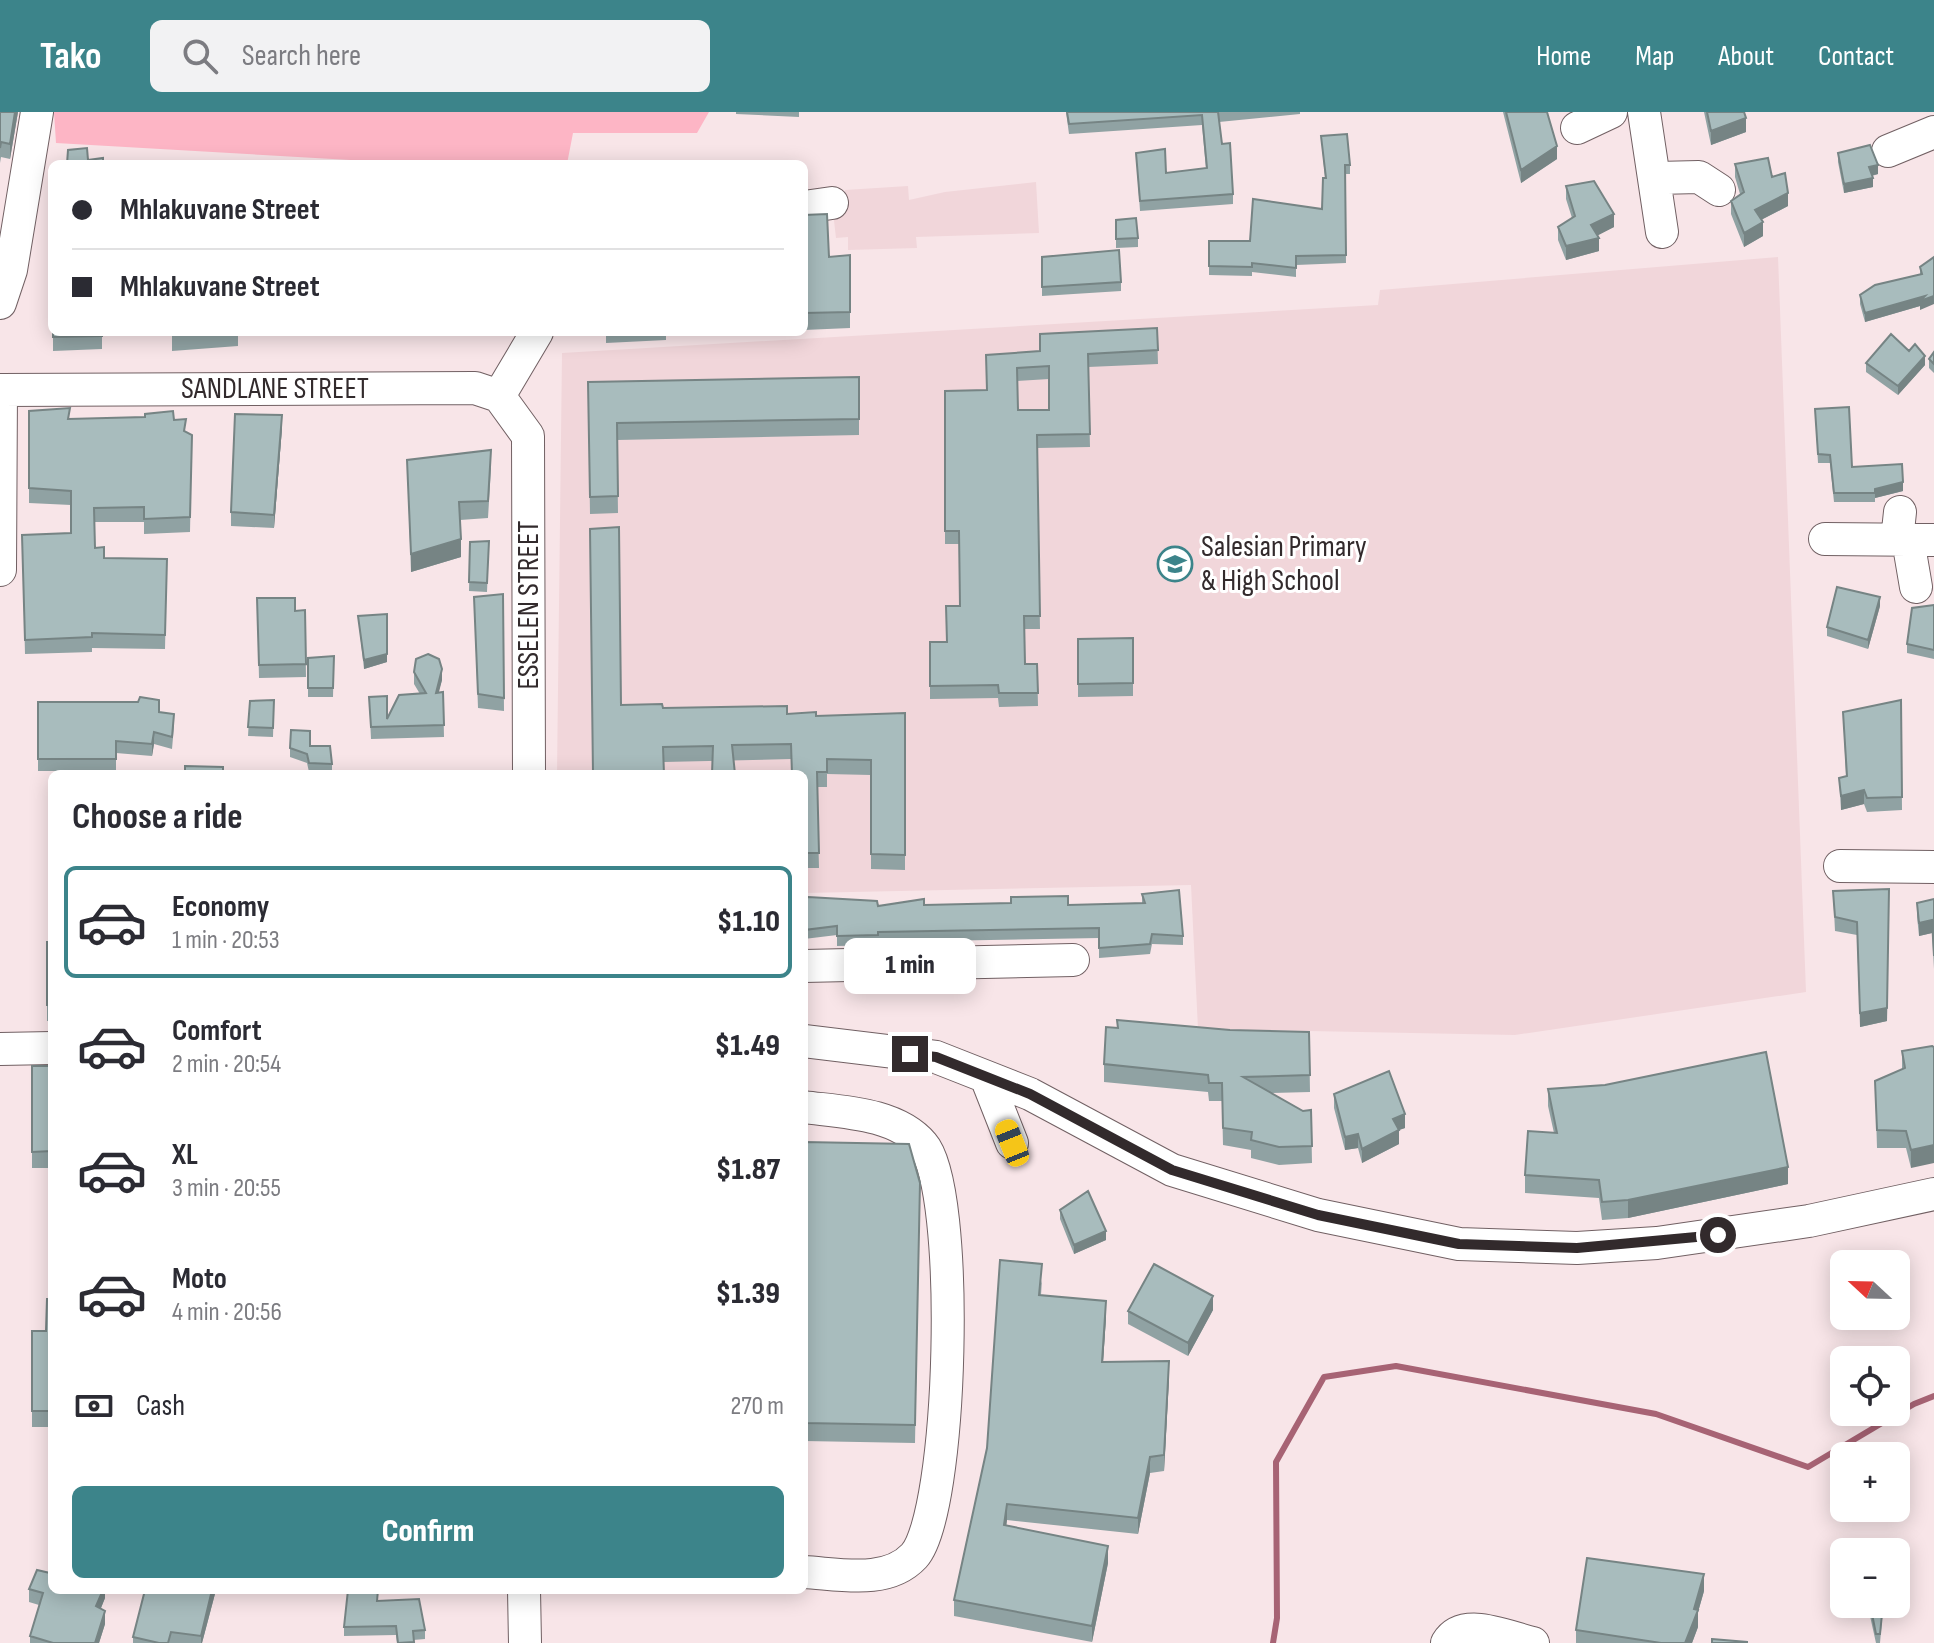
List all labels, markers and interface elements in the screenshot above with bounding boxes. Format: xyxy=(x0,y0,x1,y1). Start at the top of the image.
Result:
search box xyxy=(150,20,710,92)
text: Tako xyxy=(40,34,102,79)
icon: search xyxy=(178,34,222,78)
text: Search here xyxy=(242,38,361,74)
text: Home xyxy=(1536,40,1591,73)
text: Map xyxy=(1635,40,1674,73)
text: About xyxy=(1718,40,1774,73)
text: Contact xyxy=(1818,40,1894,73)
text: Mhlakuvane Street xyxy=(120,192,320,228)
text: Mhlakuvane Street xyxy=(120,269,320,305)
street label: SANDLANE STREET xyxy=(181,371,369,407)
street label: ESSELEN STREET xyxy=(511,520,547,690)
place label: Salesian Primary & High School xyxy=(1201,529,1367,599)
school or university icon: Salesian Primary & High School xyxy=(1156,545,1194,583)
text: Choose a ride xyxy=(72,796,243,839)
icon: car xyxy=(76,886,148,958)
text: Economy xyxy=(172,889,269,925)
text: $1.10 xyxy=(717,904,780,940)
text: 1 min · 20:53 xyxy=(172,925,280,956)
callout: 1 min xyxy=(844,938,976,994)
text: 1 min xyxy=(885,950,935,981)
icon: car xyxy=(76,1010,148,1082)
text: Comfort xyxy=(172,1013,262,1049)
text: $1.49 xyxy=(715,1028,780,1064)
route end xyxy=(892,1036,928,1072)
text: 2 min · 20:54 xyxy=(172,1049,281,1080)
car xyxy=(992,1116,1032,1170)
icon: car xyxy=(76,1134,148,1206)
text: XL xyxy=(172,1137,198,1173)
text: $1.87 xyxy=(716,1152,780,1188)
text: 3 min · 20:55 xyxy=(172,1173,281,1204)
route start xyxy=(1700,1217,1736,1253)
north arrow xyxy=(1830,1250,1910,1330)
map controls xyxy=(1830,1250,1910,1618)
icon: car xyxy=(76,1258,148,1330)
text: Moto xyxy=(172,1261,227,1297)
text: $1.39 xyxy=(716,1276,780,1312)
text: 4 min · 20:56 xyxy=(172,1297,282,1328)
button: locate xyxy=(1830,1346,1910,1426)
icon: cash xyxy=(72,1384,116,1428)
text: Cash xyxy=(136,1388,185,1424)
text: 270 m xyxy=(731,1391,784,1422)
button: + xyxy=(1830,1442,1910,1522)
button: Confirm xyxy=(72,1486,784,1578)
button: − xyxy=(1830,1538,1910,1618)

